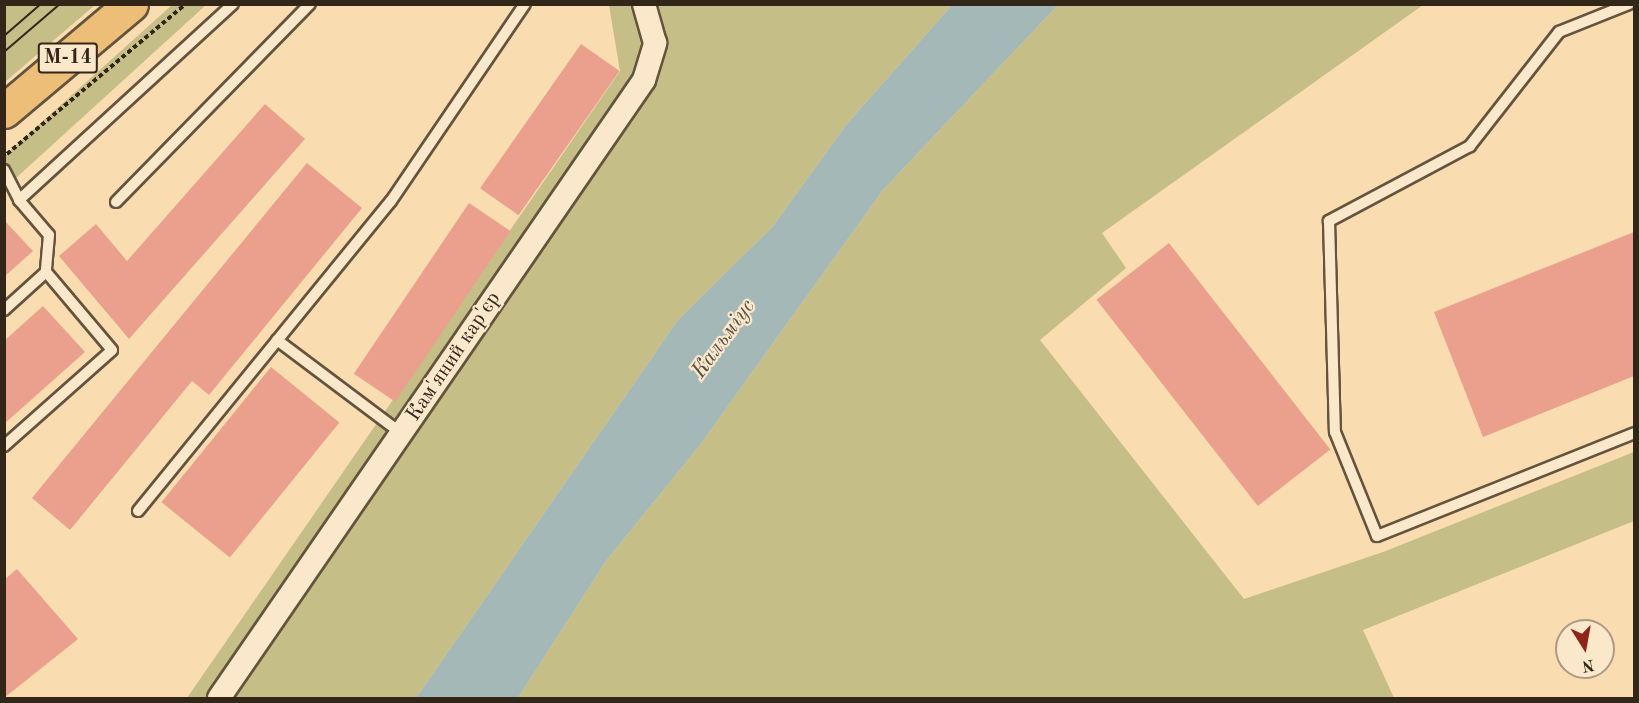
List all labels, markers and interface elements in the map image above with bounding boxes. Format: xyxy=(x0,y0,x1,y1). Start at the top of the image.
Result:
road number: М-14 xyxy=(36,41,100,75)
street label: Кам'яний кар'єр xyxy=(401,287,507,427)
water label: Кальміус xyxy=(686,294,762,384)
north arrow xyxy=(1555,619,1615,679)
text: N xyxy=(1581,656,1596,674)

